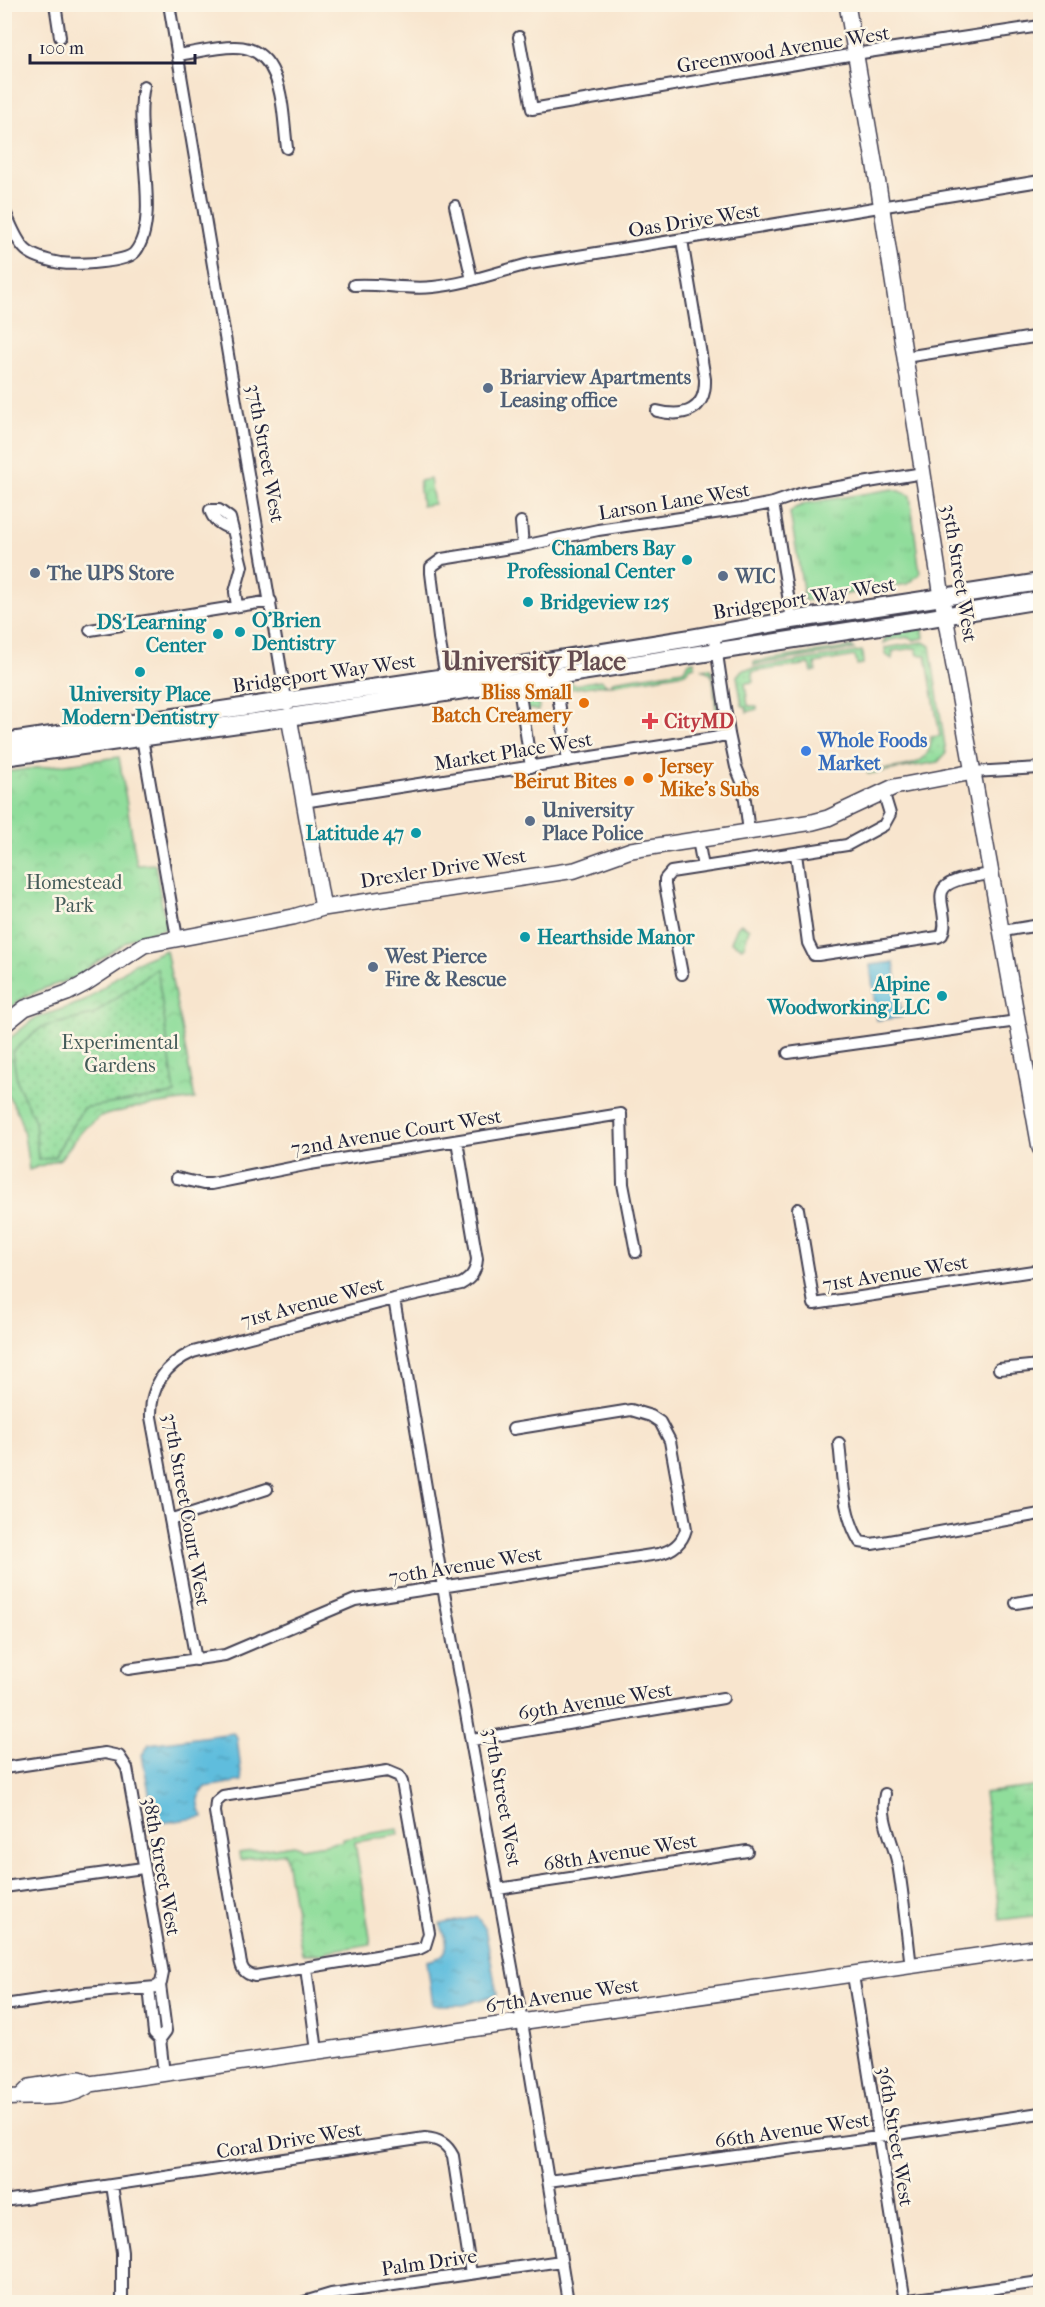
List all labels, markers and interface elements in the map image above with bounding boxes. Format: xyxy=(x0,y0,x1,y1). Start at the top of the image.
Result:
street label: Greenwood Avenue West xyxy=(675,21,891,78)
scale bar xyxy=(30,27,195,65)
text: 100 m xyxy=(39,38,84,59)
street label: Oas Drive West xyxy=(627,199,761,242)
place label: Briarview Apartments Leasing office xyxy=(500,366,692,412)
marker: Briarview Apartments Leasing office xyxy=(481,381,495,395)
street label: 37th Street West xyxy=(242,382,289,524)
street label: Larson Lane West xyxy=(597,478,751,525)
street label: 35th Street West xyxy=(937,502,982,644)
place label: Chambers Bay Professional Center xyxy=(507,537,676,583)
marker: Chambers Bay Professional Center xyxy=(680,553,694,567)
place label: The UPS Store xyxy=(46,562,174,585)
place label: WIC xyxy=(734,565,776,588)
marker: The UPS Store xyxy=(28,566,42,580)
marker: WIC xyxy=(716,569,730,583)
street label: Bridgeport Way West xyxy=(711,573,897,624)
place label: Bridgeview 125 xyxy=(540,591,670,614)
marker: Bridgeview 125 xyxy=(521,595,535,609)
place label: O'Brien Dentistry xyxy=(252,609,337,655)
place label: DS Learning Center xyxy=(96,611,207,657)
marker: O'Brien Dentistry xyxy=(233,625,247,639)
marker: DS Learning Center xyxy=(211,627,225,641)
district label: University Place xyxy=(441,646,626,677)
street label: Bridgeport Way West xyxy=(231,649,417,698)
marker: University Place Modern Dentistry xyxy=(133,665,147,679)
place label: Bliss Small Batch Creamery xyxy=(432,681,573,727)
place label: University Place Modern Dentistry xyxy=(61,683,220,729)
marker: Bliss Small Batch Creamery xyxy=(577,696,591,710)
place label: CityMD xyxy=(664,710,734,733)
marker: CityMD xyxy=(641,712,659,730)
street label: Market Place West xyxy=(432,728,594,775)
place label: Whole Foods Market xyxy=(817,729,928,775)
marker: Whole Foods Market xyxy=(799,744,813,758)
place label: Jersey Mike's Subs xyxy=(658,755,760,801)
place label: Beirut Bites xyxy=(514,770,618,793)
marker: Jersey Mike's Subs xyxy=(641,771,655,785)
marker: Beirut Bites xyxy=(622,774,636,788)
place label: University Place Police xyxy=(541,799,644,845)
marker: University Place Police xyxy=(523,814,537,828)
place label: Latitude 47 xyxy=(305,822,404,846)
marker: Latitude 47 xyxy=(409,826,423,840)
street label: Drexler Drive West xyxy=(358,844,528,893)
park label: Homestead Park xyxy=(26,871,123,917)
place label: Hearthside Manor xyxy=(537,926,695,949)
marker: Hearthside Manor xyxy=(518,930,532,944)
place label: West Pierce Fire & Rescue xyxy=(384,945,506,991)
marker: West Pierce Fire & Rescue xyxy=(366,960,380,974)
place label: Alpine Woodworking LLC xyxy=(767,973,930,1019)
marker: Alpine Woodworking LLC xyxy=(935,989,949,1003)
park label: Experimental Gardens xyxy=(61,1031,179,1077)
street label: 72nd Avenue Court West xyxy=(289,1104,503,1161)
street label: 71st Avenue West xyxy=(821,1251,970,1296)
street label: 71st Avenue West xyxy=(238,1272,386,1333)
street label: 37th Street Court West xyxy=(158,1411,215,1607)
street label: 70th Avenue West xyxy=(387,1542,543,1589)
street label: 69th Avenue West xyxy=(516,1678,674,1725)
street label: 37th Street West xyxy=(479,1726,526,1868)
street label: 38th Street West xyxy=(138,1795,185,1937)
street label: 68th Avenue West xyxy=(542,1829,698,1876)
street label: 67th Avenue West xyxy=(484,1973,640,2018)
street label: 36th Street West xyxy=(873,2064,918,2208)
street label: 66th Avenue West xyxy=(713,2108,871,2153)
street label: Coral Drive West xyxy=(215,2118,363,2163)
street label: Palm Drive xyxy=(380,2244,479,2281)

